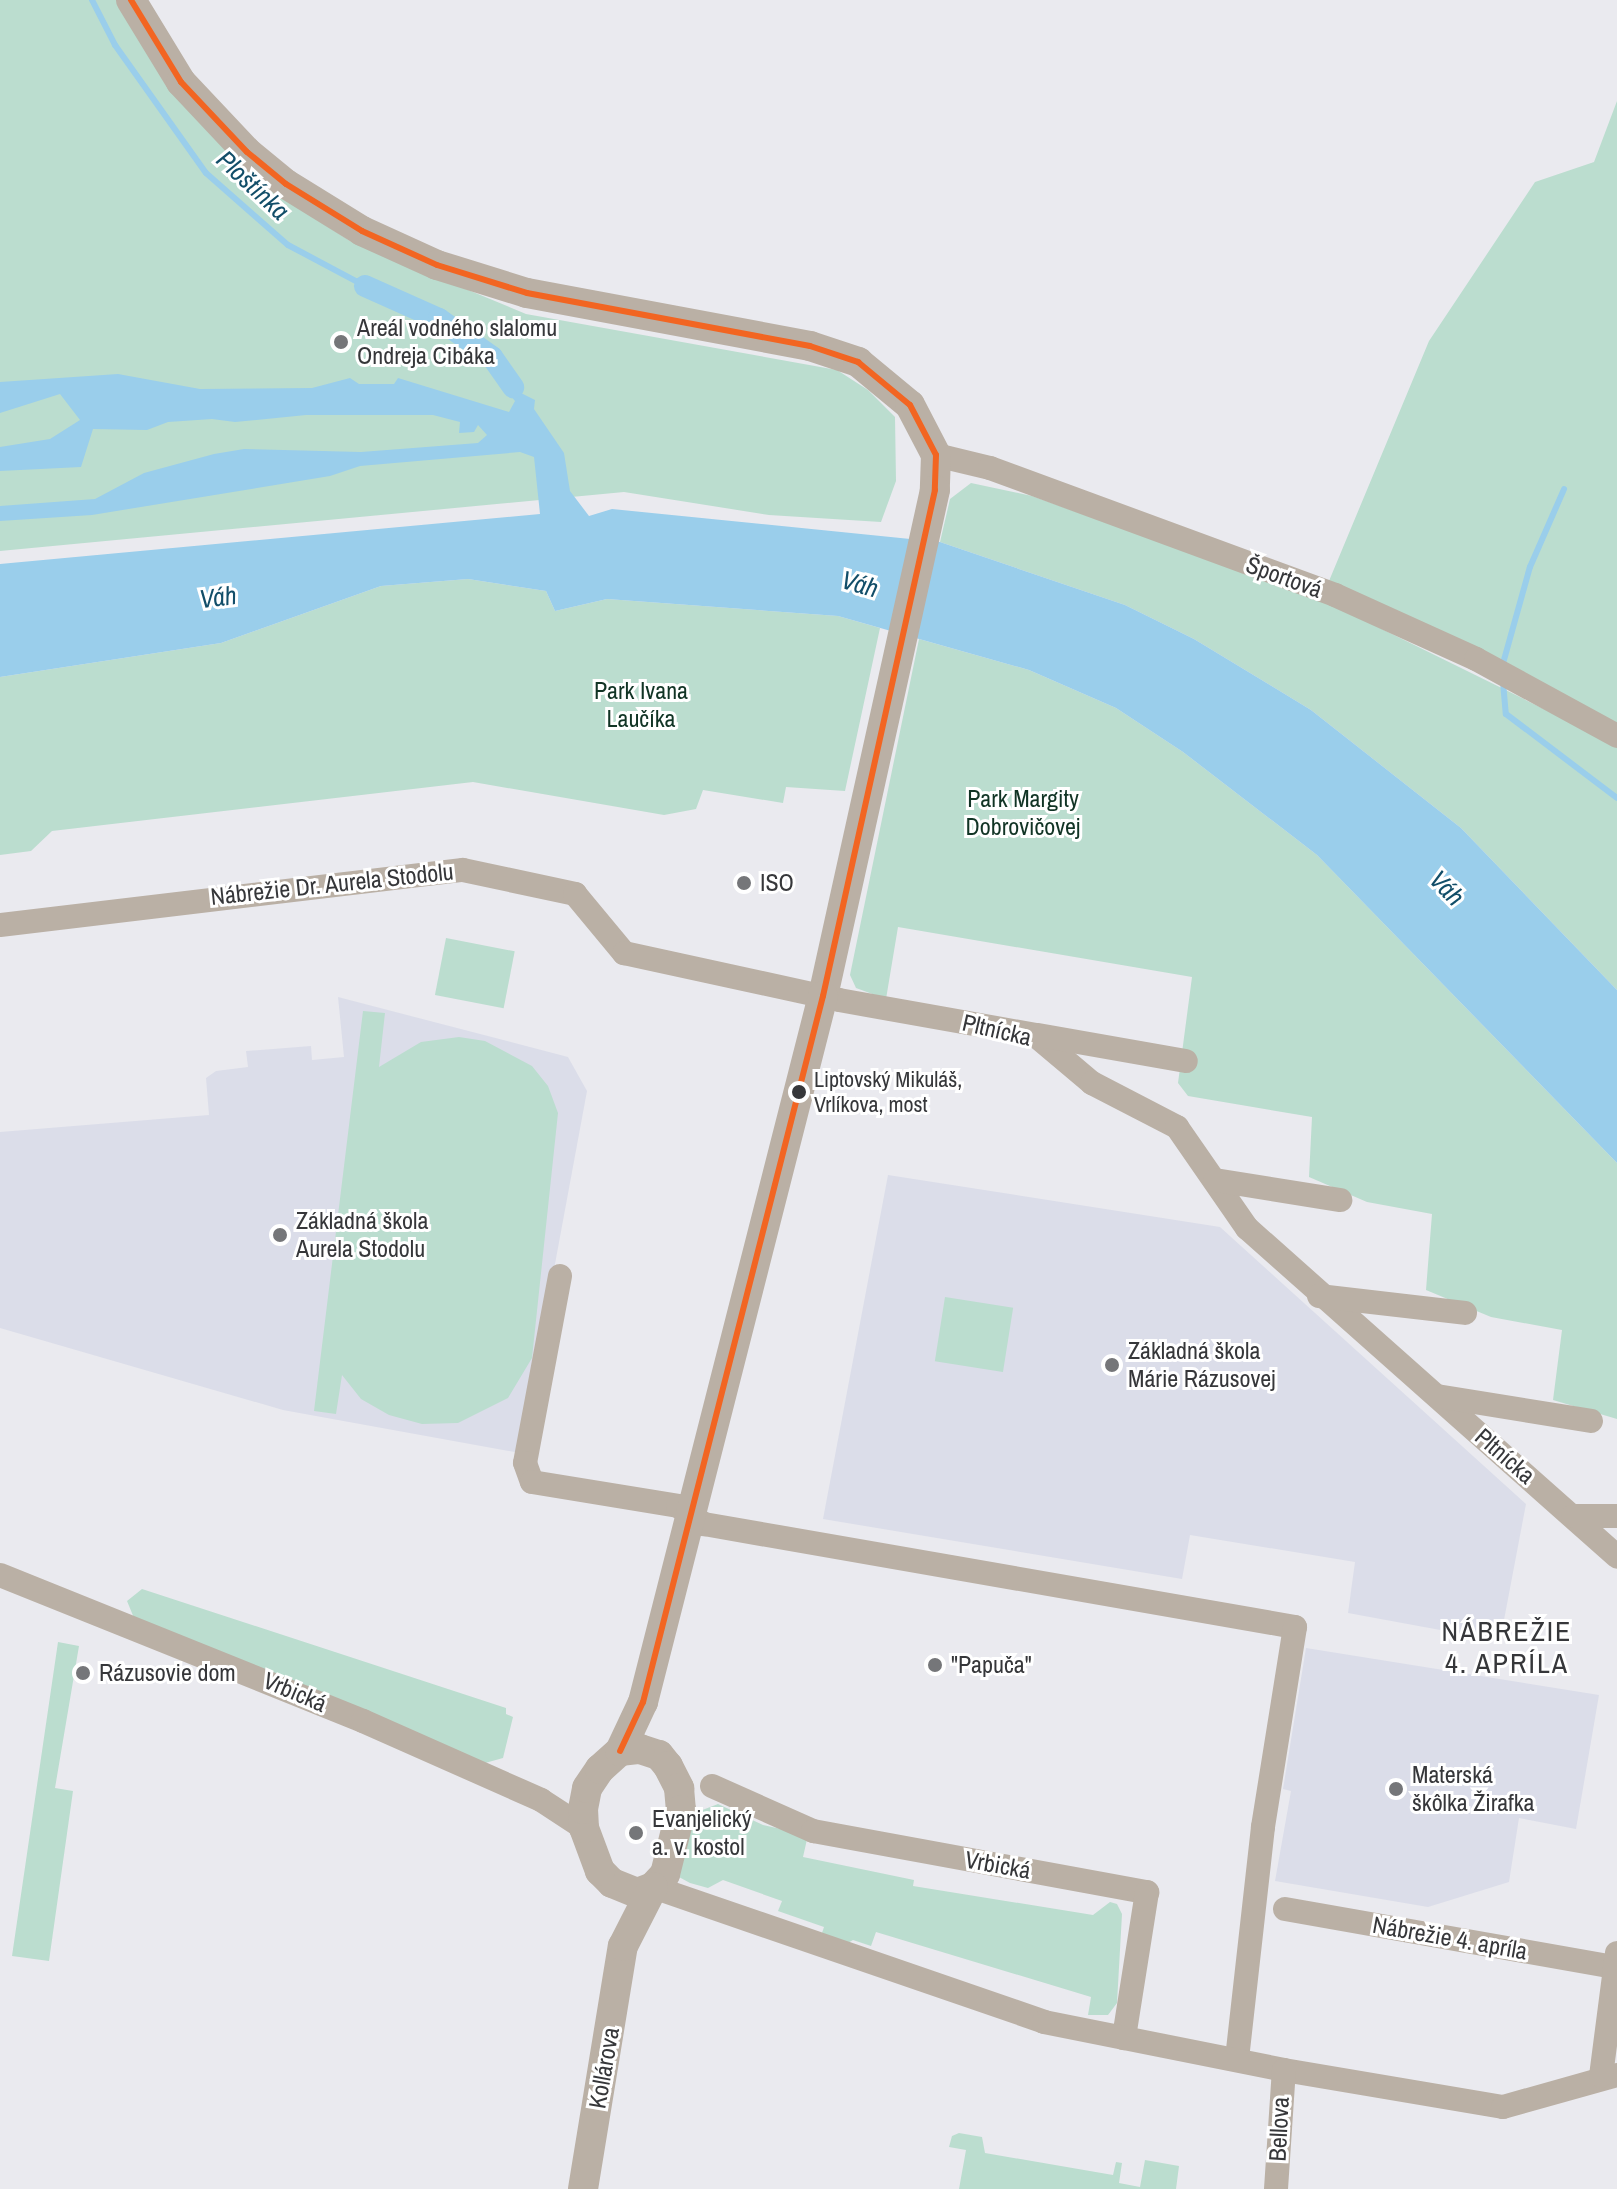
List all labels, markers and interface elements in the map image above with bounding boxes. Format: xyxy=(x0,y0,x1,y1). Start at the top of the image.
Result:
water label: Ploštínka xyxy=(210,144,296,226)
place label: Areál vodného slalomu Ondreja Cibáka xyxy=(357,314,557,370)
marker: Areál vodného slalomu Ondreja Cibáka xyxy=(332,333,350,351)
street label: Športová xyxy=(1242,550,1326,604)
water label: Váh xyxy=(838,564,882,604)
water label: Váh xyxy=(198,579,238,615)
park label: Park Ivana Laučíka xyxy=(594,677,688,733)
park label: Park Margity Dobrovičovej xyxy=(966,785,1080,841)
street label: Nábrežie Dr. Aurela Stodolu xyxy=(209,857,455,911)
water label: Váh xyxy=(1423,864,1471,912)
place label: ISO xyxy=(760,869,794,897)
marker: ISO xyxy=(735,874,753,892)
street label: Pltnícka xyxy=(960,1008,1034,1052)
place label: Liptovský Mikuláš, Vrlíkova, most xyxy=(814,1066,962,1118)
marker: Liptovský Mikuláš, Vrlíkova, most xyxy=(791,1084,807,1100)
place label: Základná škola Aurela Stodolu xyxy=(296,1207,428,1263)
marker: Základná škola Aurela Stodolu xyxy=(271,1226,289,1244)
place label: Základná škola Márie Rázusovej xyxy=(1128,1337,1276,1393)
marker: Základná škola Márie Rázusovej xyxy=(1103,1356,1121,1374)
street label: Pltnícka xyxy=(1469,1422,1541,1490)
district label: NÁBREŽIE 4. APRÍLA xyxy=(1442,1614,1572,1680)
place label: "Papuča" xyxy=(951,1651,1032,1679)
marker: "Papuča" xyxy=(926,1656,944,1674)
place label: Rázusovie dom xyxy=(99,1659,236,1687)
marker: Rázusovie dom xyxy=(74,1664,92,1682)
street label: Vrbická xyxy=(259,1666,331,1718)
place label: Materská škôlka Žirafka xyxy=(1412,1761,1534,1817)
marker: Materská škôlka Žirafka xyxy=(1387,1780,1405,1798)
place label: Evanjelický a. v. kostol xyxy=(652,1805,752,1861)
marker: Evanjelický a. v. kostol xyxy=(627,1824,645,1842)
street label: Vrbická xyxy=(963,1845,1033,1885)
street label: Nábrežie 4. apríla xyxy=(1370,1910,1530,1966)
street label: Kollárova xyxy=(583,2025,625,2111)
street label: Bellova xyxy=(1263,2096,1295,2162)

